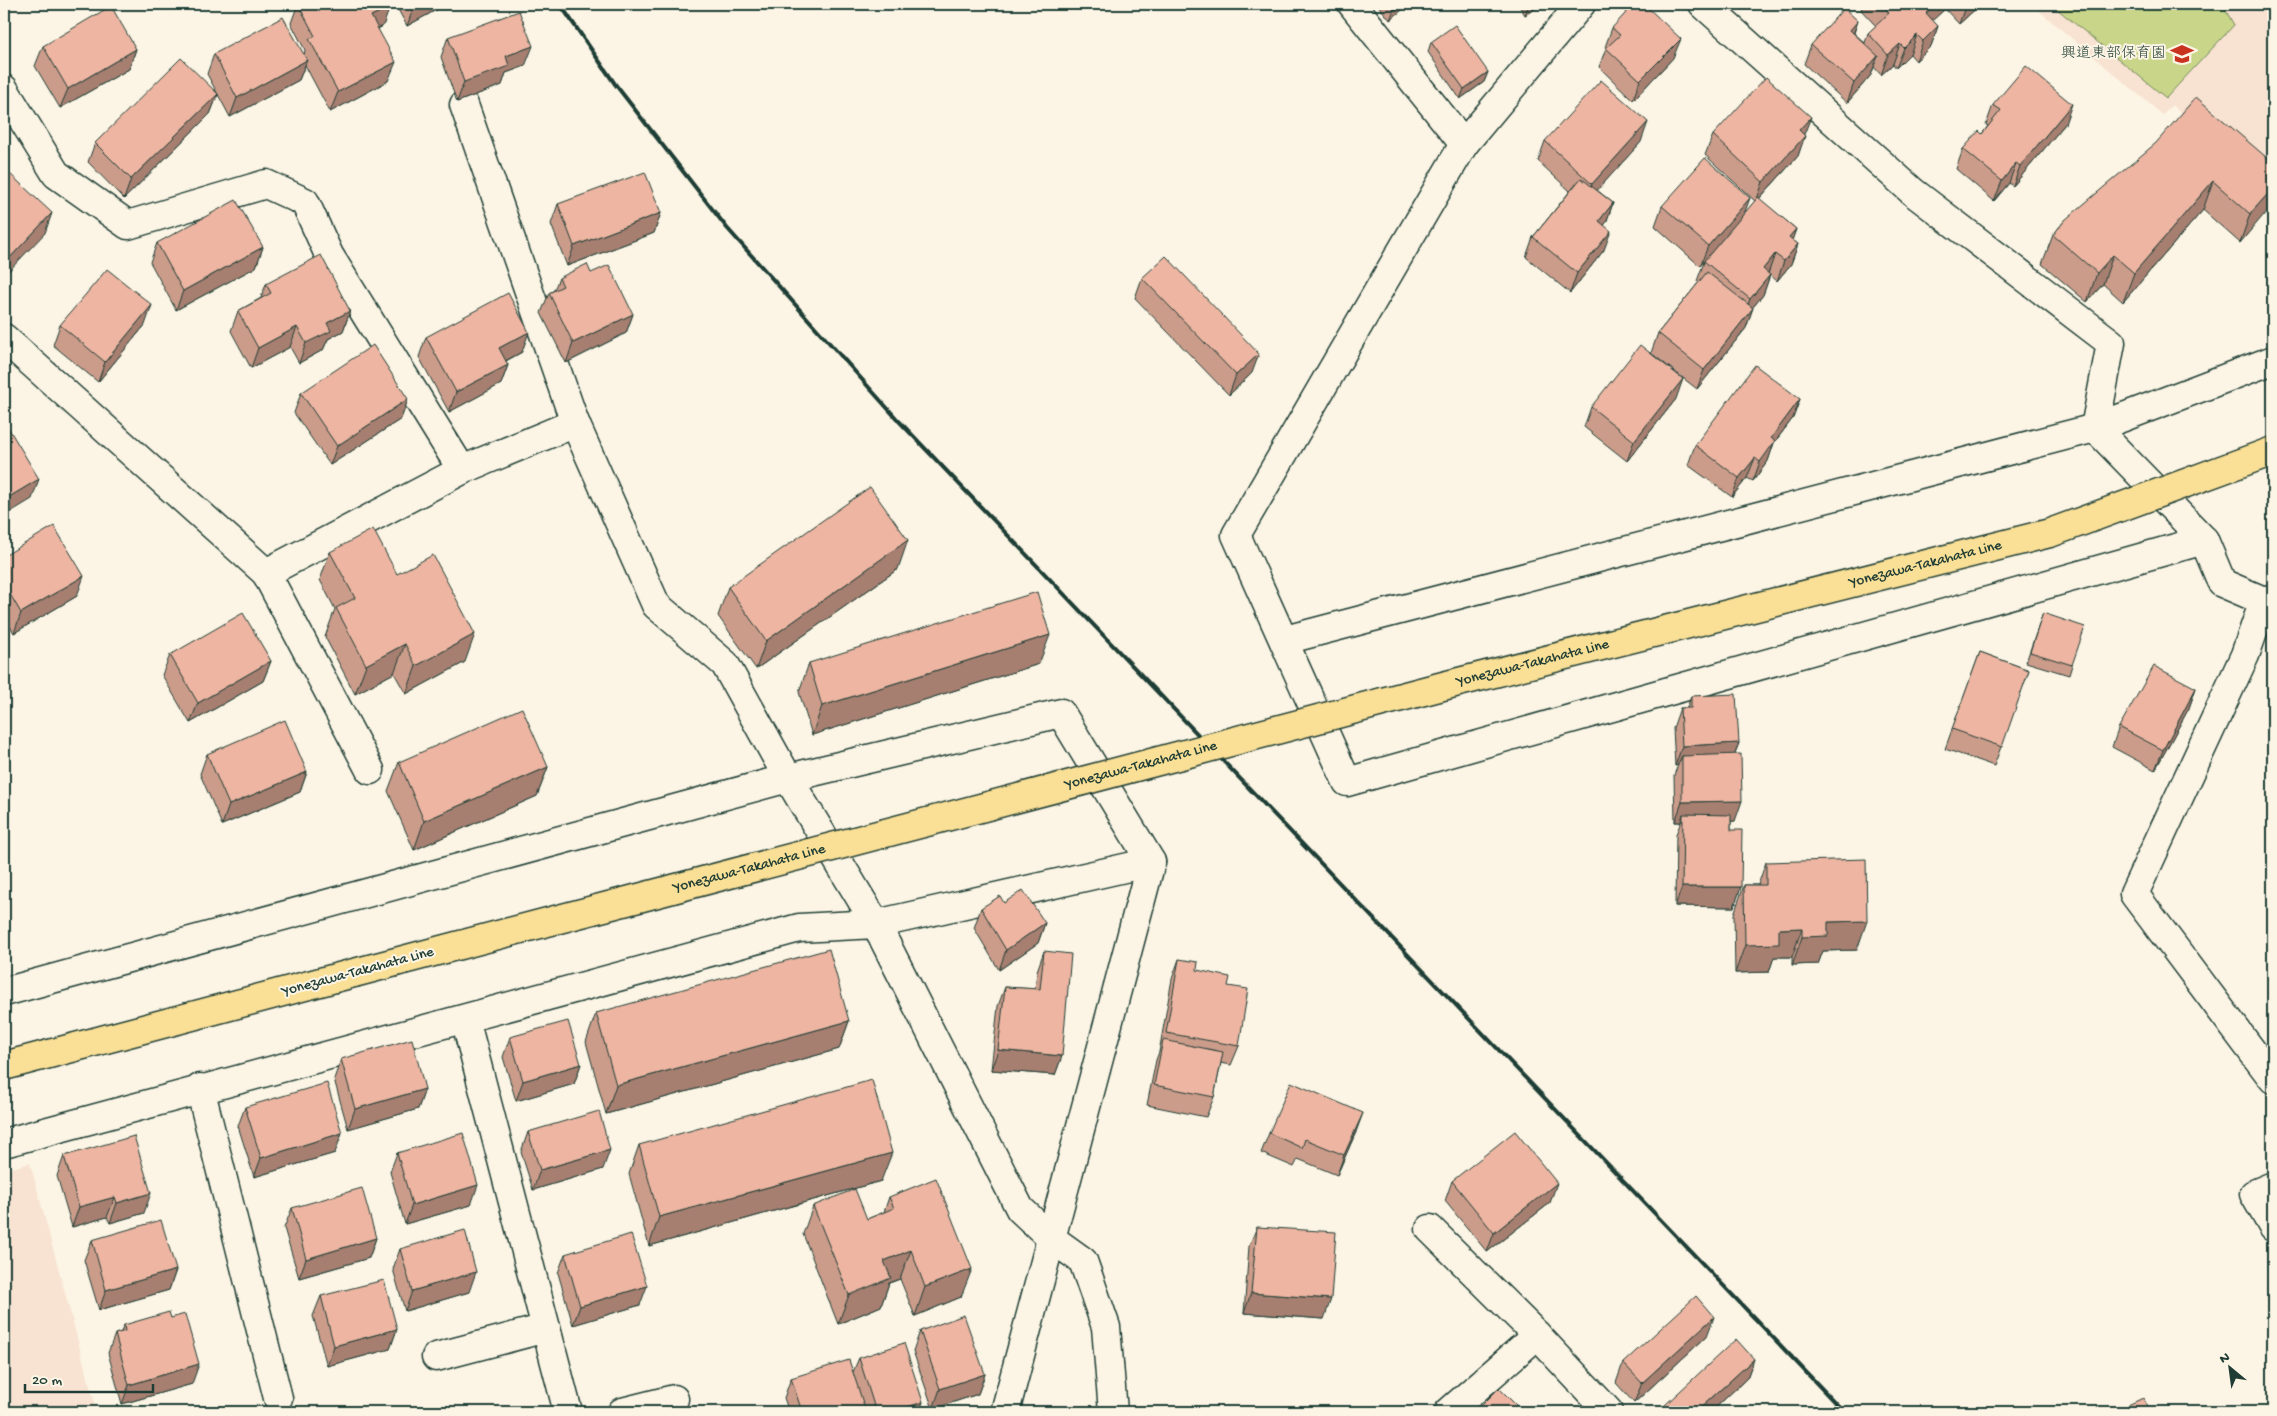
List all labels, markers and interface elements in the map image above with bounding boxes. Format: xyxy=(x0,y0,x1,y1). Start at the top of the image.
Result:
school or university icon: 興道東部保育園 xyxy=(2169,41,2195,67)
place label: 興道東部保育園 xyxy=(2061,44,2166,63)
street label: Yonezawa-Takahata Line xyxy=(1846,536,2004,593)
street label: Yonezawa-Takahata Line xyxy=(1453,635,1611,692)
street label: Yonezawa-Takahata Line xyxy=(1061,737,1219,795)
street label: Yonezawa-Takahata Line xyxy=(670,840,828,898)
street label: Yonezawa-Takahata Line xyxy=(278,943,436,1001)
north arrow xyxy=(2204,1344,2254,1394)
text: N xyxy=(2217,1349,2233,1368)
scale bar xyxy=(25,1361,152,1393)
text: 20 m xyxy=(32,1372,62,1390)

